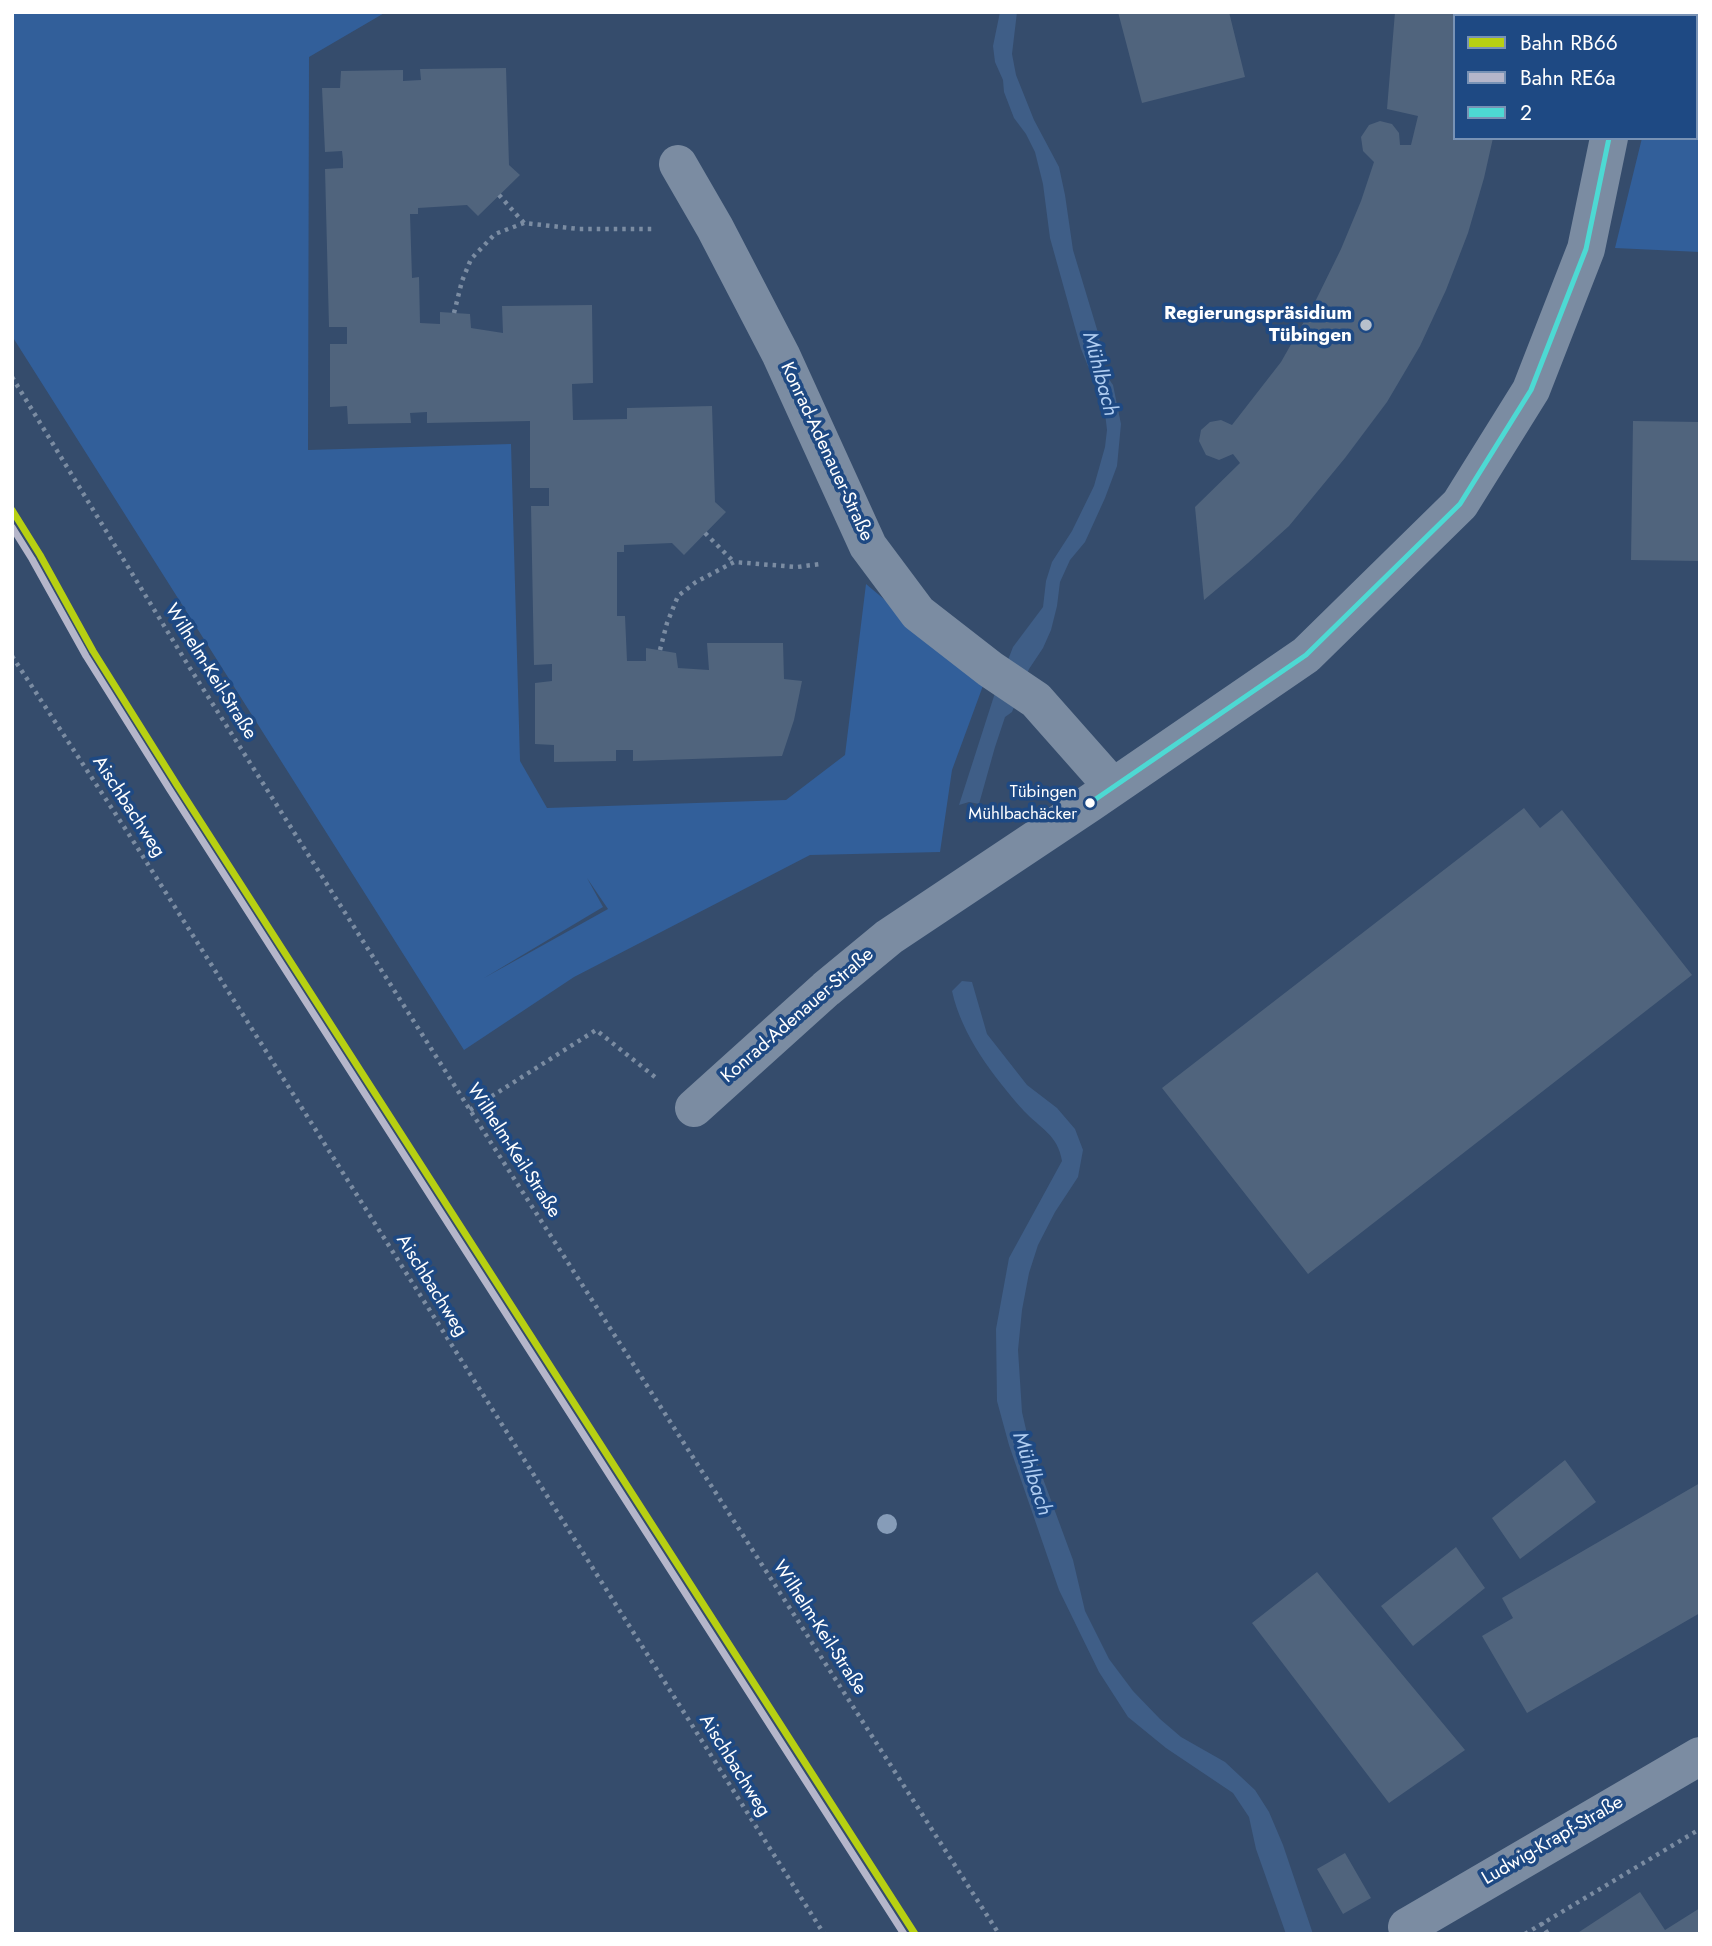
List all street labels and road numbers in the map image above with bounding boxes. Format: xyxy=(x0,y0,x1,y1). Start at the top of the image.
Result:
street label: Konrad-Adenauer-Straße xyxy=(775,359,877,545)
street label: Wilhelm-Keil-Straße xyxy=(159,600,261,744)
street label: Aischbachweg xyxy=(87,752,169,862)
street label: Konrad-Adenauer-Straße xyxy=(717,944,879,1088)
street label: Wilhelm-Keil-Straße xyxy=(461,1080,565,1222)
street label: Aischbachweg xyxy=(390,1231,472,1341)
street label: Wilhelm-Keil-Straße xyxy=(767,1557,871,1699)
street label: Aischbachweg xyxy=(693,1711,775,1821)
street label: Ludwig-Krapf-Straße xyxy=(1478,1791,1628,1891)

